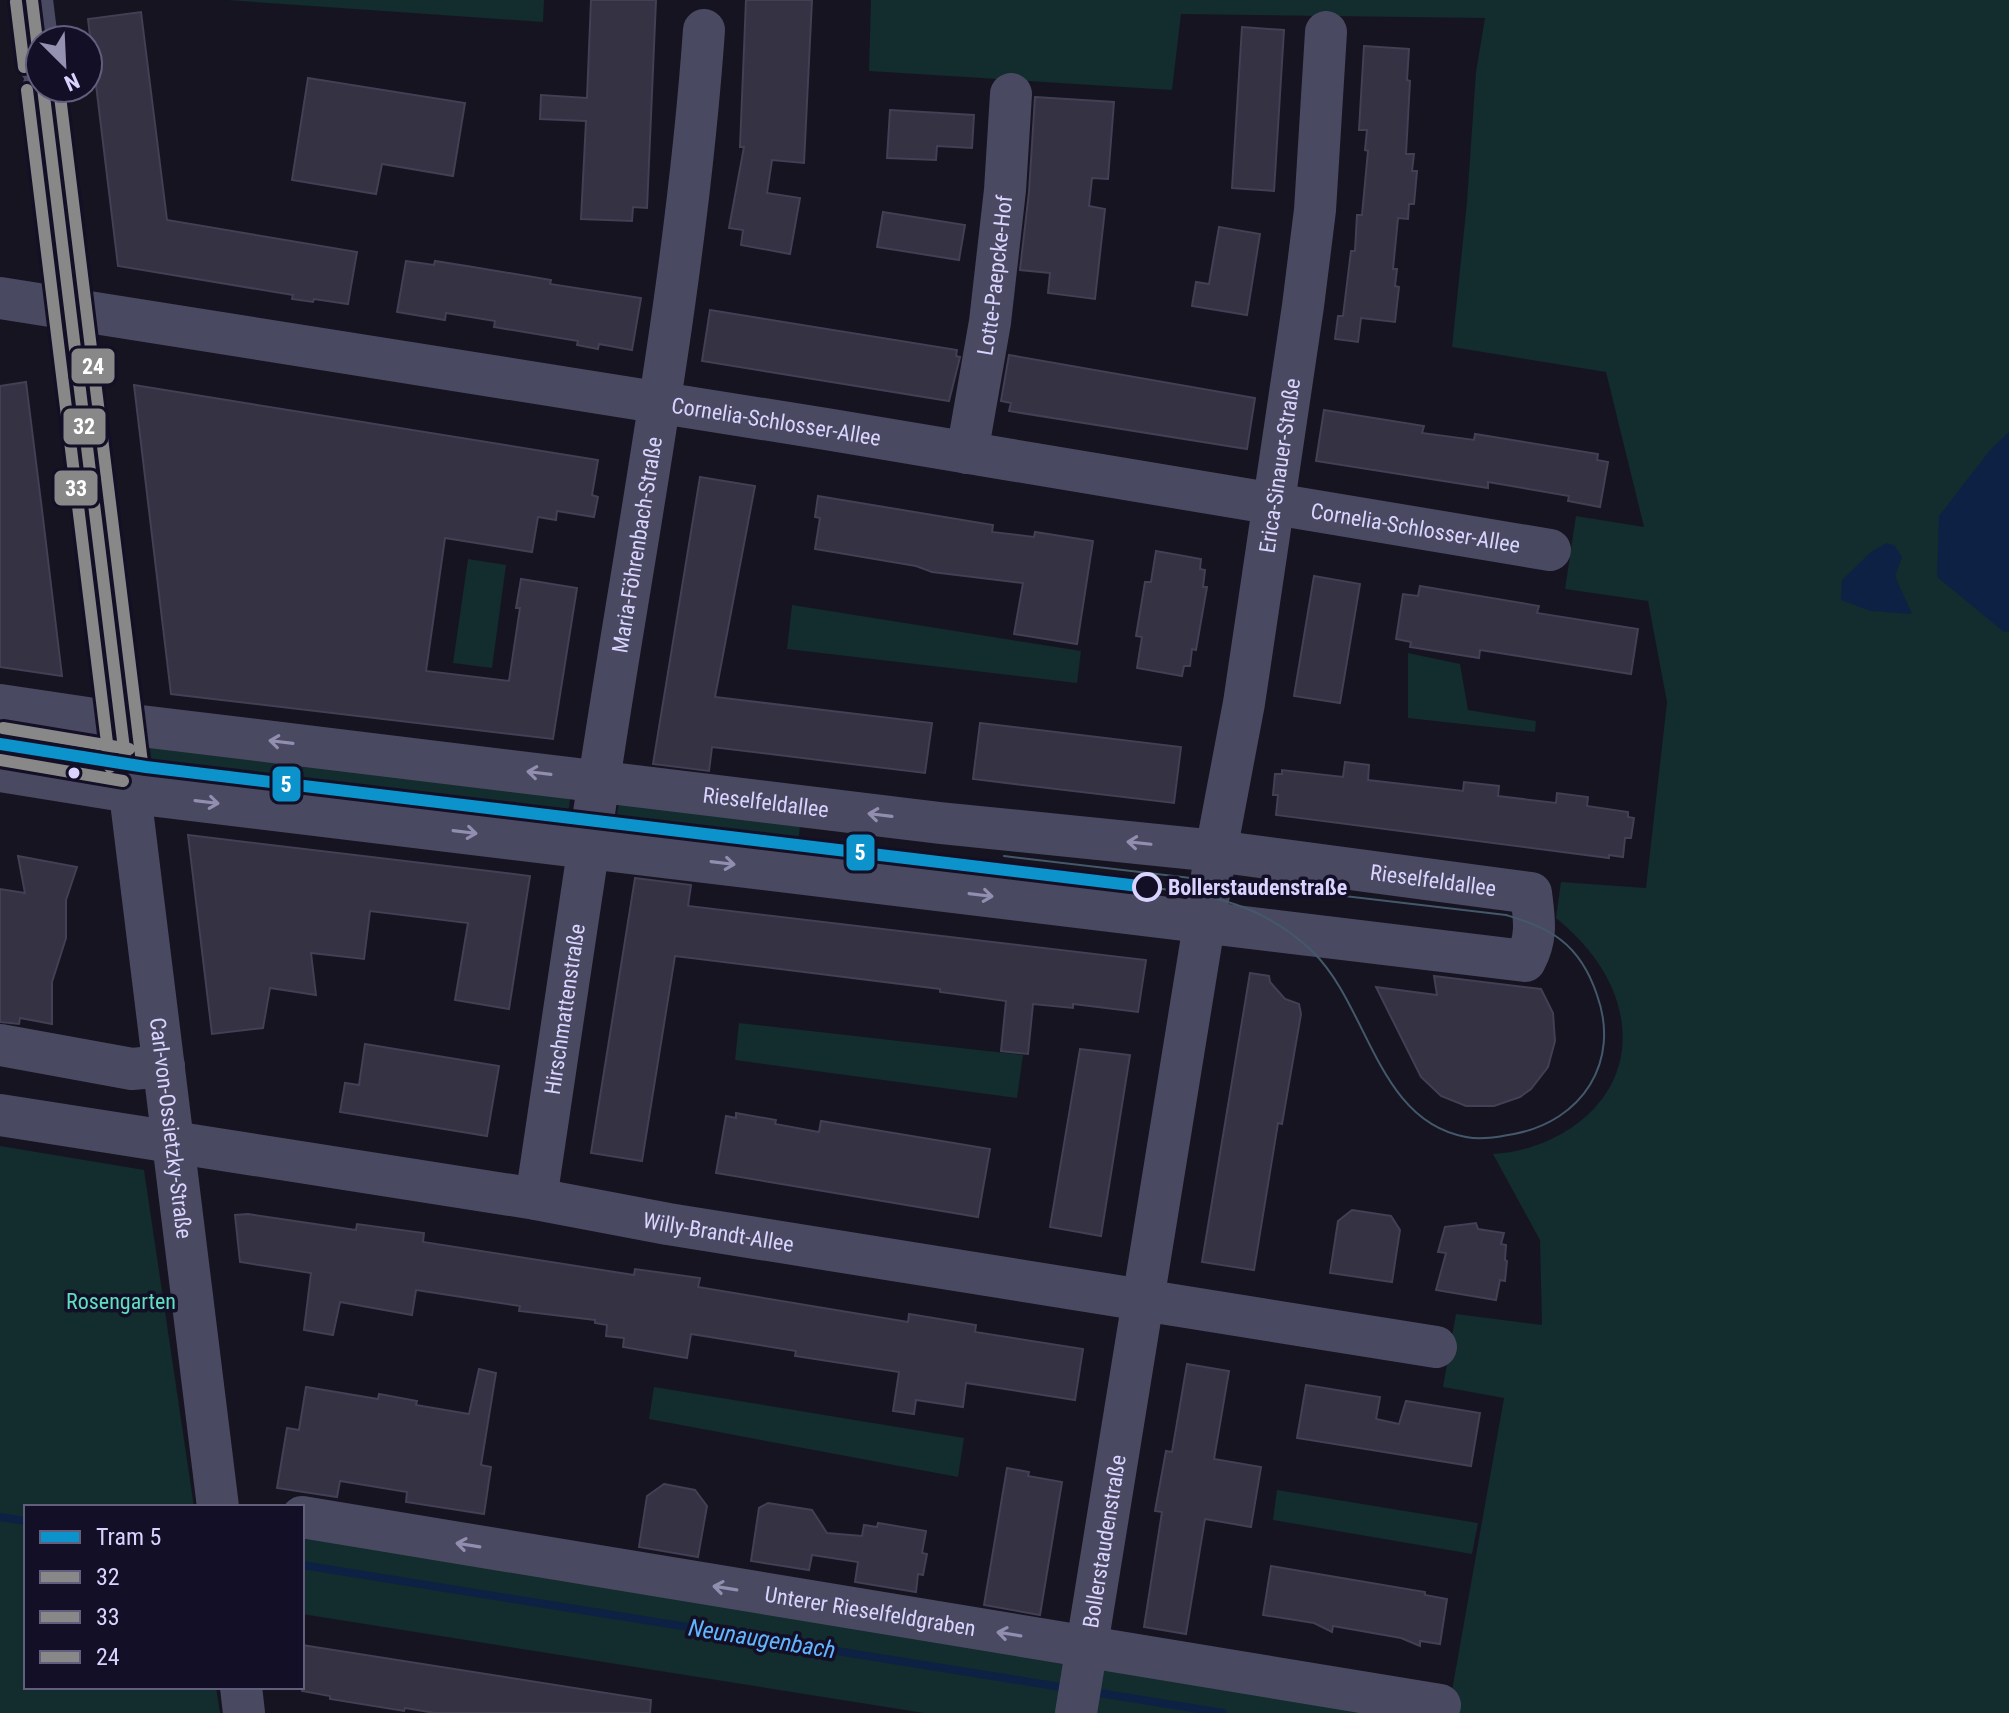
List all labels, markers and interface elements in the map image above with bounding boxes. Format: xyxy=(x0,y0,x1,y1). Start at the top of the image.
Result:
north arrow xyxy=(24,24,104,104)
text: N xyxy=(61,68,83,96)
street label: Lotte-Paepcke-Hof xyxy=(972,194,1017,357)
line badge: 24 xyxy=(70,347,116,385)
text: 24 xyxy=(82,354,104,379)
street label: Erica-Sinauer-Straße xyxy=(1254,377,1305,555)
street label: Cornelia-Schlosser-Allee xyxy=(670,392,883,450)
line badge: 32 xyxy=(62,407,107,446)
text: 32 xyxy=(73,414,95,439)
street label: Maria-Föhrenbach-Straße xyxy=(607,435,667,655)
line badge: 33 xyxy=(53,469,99,507)
text: 33 xyxy=(65,476,87,501)
street label: Cornelia-Schlosser-Allee xyxy=(1309,498,1522,557)
one-way arrow xyxy=(269,734,294,749)
unlabelled marker xyxy=(66,765,82,781)
line badge: 5 xyxy=(271,765,302,803)
one-way arrow xyxy=(526,765,553,780)
text: 5 xyxy=(280,772,292,797)
street label: Rieselfeldallee xyxy=(701,782,830,822)
one-way arrow xyxy=(193,794,220,809)
one-way arrow xyxy=(867,808,894,823)
one-way arrow xyxy=(451,825,478,840)
line badge: 5 xyxy=(845,833,876,872)
one-way arrow xyxy=(1126,836,1153,851)
text: 5 xyxy=(854,840,866,865)
one-way arrow xyxy=(710,856,736,871)
street label: Rieselfeldallee xyxy=(1369,859,1498,901)
marker: Bollerstaudenstraße xyxy=(1133,873,1161,901)
place label: Bollerstaudenstraße xyxy=(1168,875,1347,900)
one-way arrow xyxy=(968,888,994,903)
street label: Hirschmattenstraße xyxy=(539,922,589,1096)
street label: Carl-von-Ossietzky-Straße xyxy=(145,1016,197,1240)
street label: Willy-Brandt-Allee xyxy=(641,1207,796,1256)
park label: Rosengarten xyxy=(66,1289,176,1314)
street label: Bollerstaudenstraße xyxy=(1078,1453,1130,1630)
legend xyxy=(24,1505,304,1689)
text: Tram 5 xyxy=(96,1523,161,1551)
one-way arrow xyxy=(456,1537,482,1552)
text: 32 xyxy=(96,1563,120,1591)
one-way arrow xyxy=(713,1580,738,1595)
street label: Unterer Rieselfeldgraben xyxy=(763,1581,978,1641)
text: 33 xyxy=(96,1603,120,1631)
water label: Neunaugenbach xyxy=(686,1614,838,1664)
one-way arrow xyxy=(997,1626,1022,1641)
text: 24 xyxy=(96,1643,120,1671)

